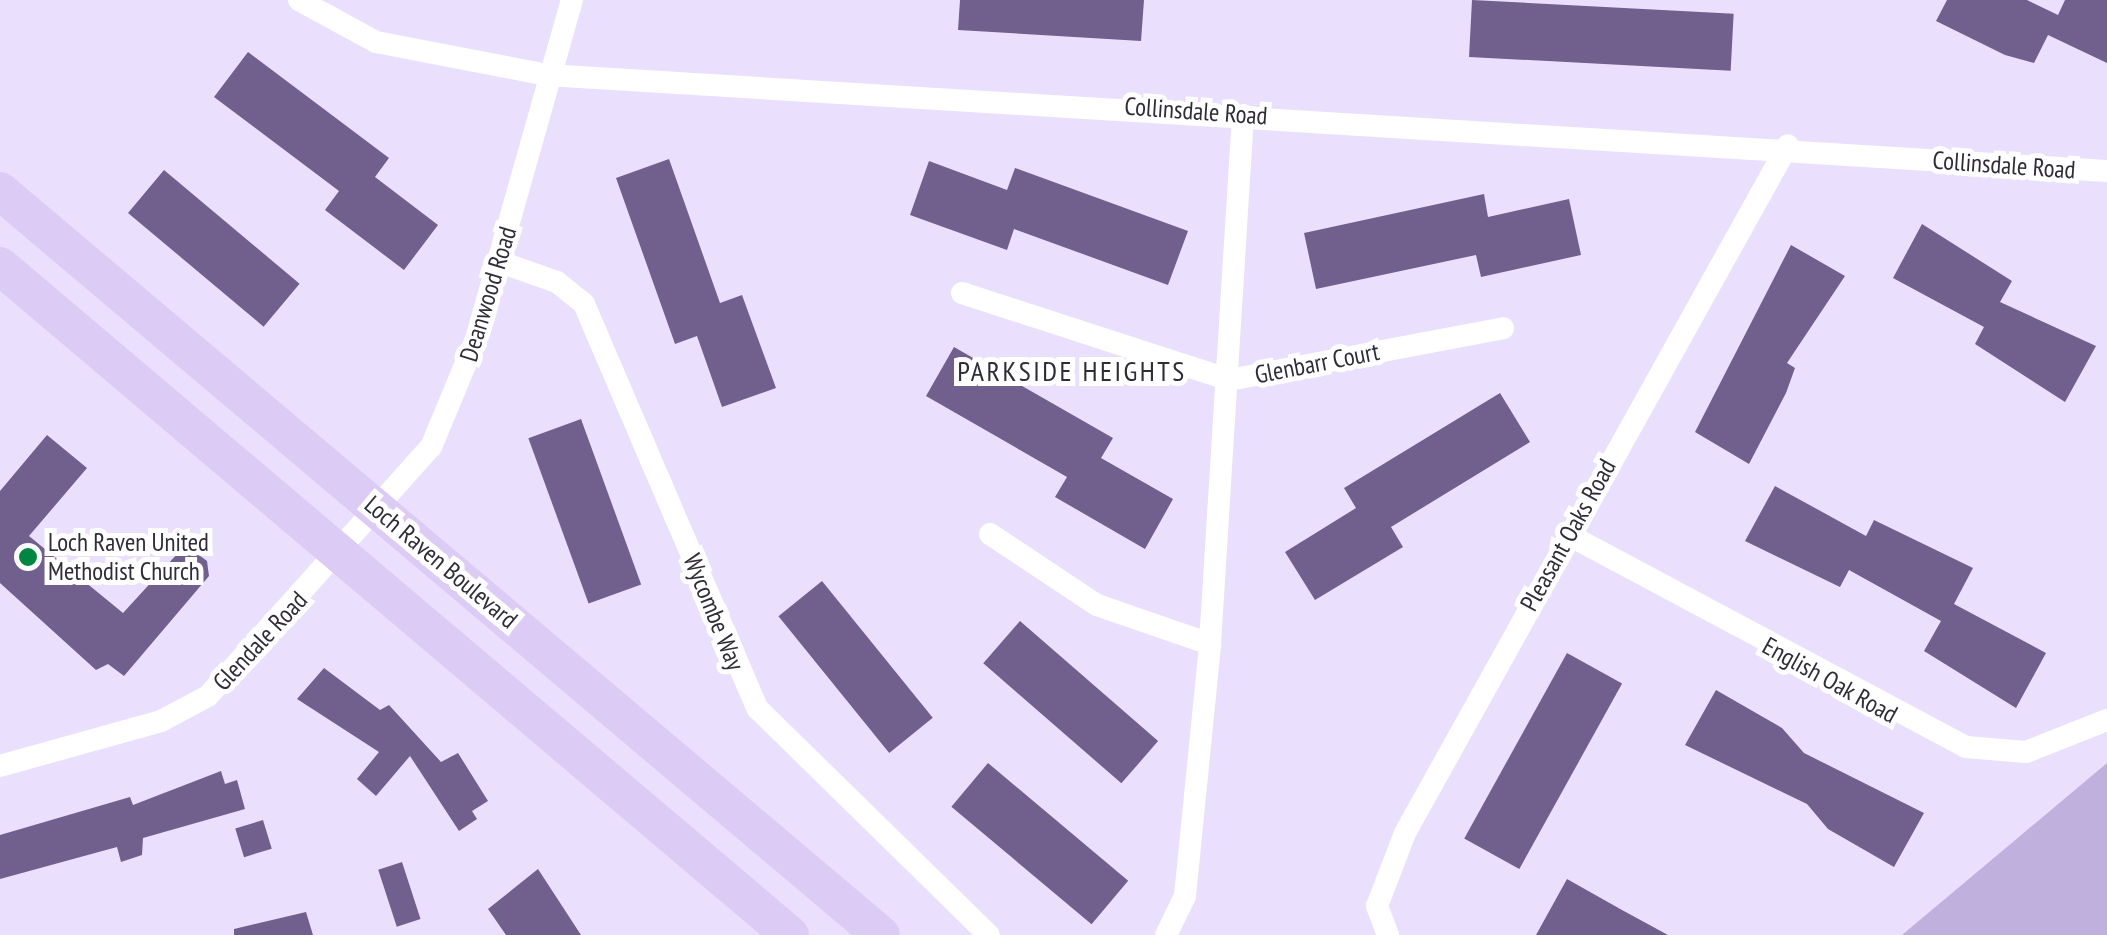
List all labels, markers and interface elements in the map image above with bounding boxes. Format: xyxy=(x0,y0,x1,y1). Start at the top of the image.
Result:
street label: Collinsdale Road xyxy=(1124,91,1268,131)
street label: Collinsdale Road xyxy=(1932,145,2076,185)
street label: Deanwood Road xyxy=(453,223,523,365)
street label: Glenbarr Court xyxy=(1252,336,1382,390)
district label: PARKSIDE HEIGHTS xyxy=(957,354,1187,388)
street label: Pleasant Oaks Road xyxy=(1514,454,1622,616)
street label: Loch Raven Boulevard xyxy=(359,489,523,635)
place label: Loch Raven United Methodist Church xyxy=(48,528,209,587)
marker: Loch Raven United Methodist Church xyxy=(17,546,39,568)
street label: Wycombe Way xyxy=(677,549,751,675)
street label: Glendale Road xyxy=(207,585,313,697)
street label: English Oak Road xyxy=(1757,631,1903,729)

